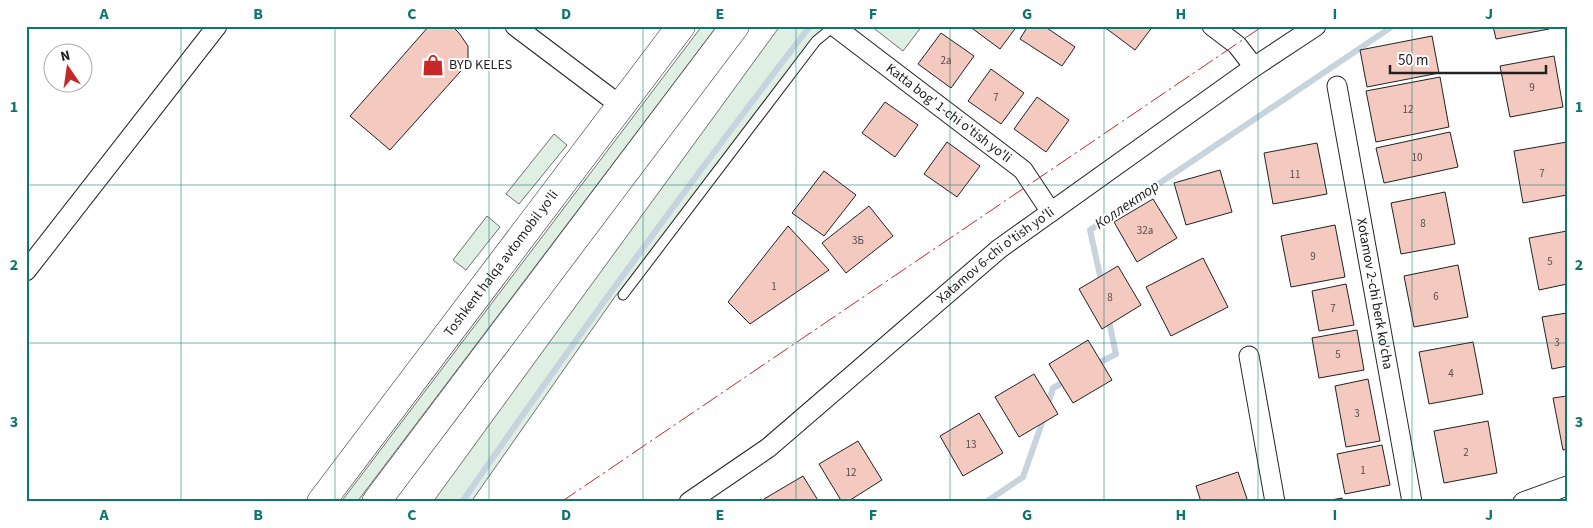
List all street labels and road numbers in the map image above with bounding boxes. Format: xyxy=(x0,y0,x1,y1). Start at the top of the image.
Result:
street label: Katta bog' 1-chi o'tish yo'li xyxy=(881,59,1016,168)
street label: Toshkent halqa avtomobil yo'li xyxy=(439,186,563,341)
street label: Xatamov 6-chi o'tish yo'li xyxy=(933,203,1058,308)
street label: Xotamov 2-chi berk ko'cha xyxy=(1351,216,1398,371)

